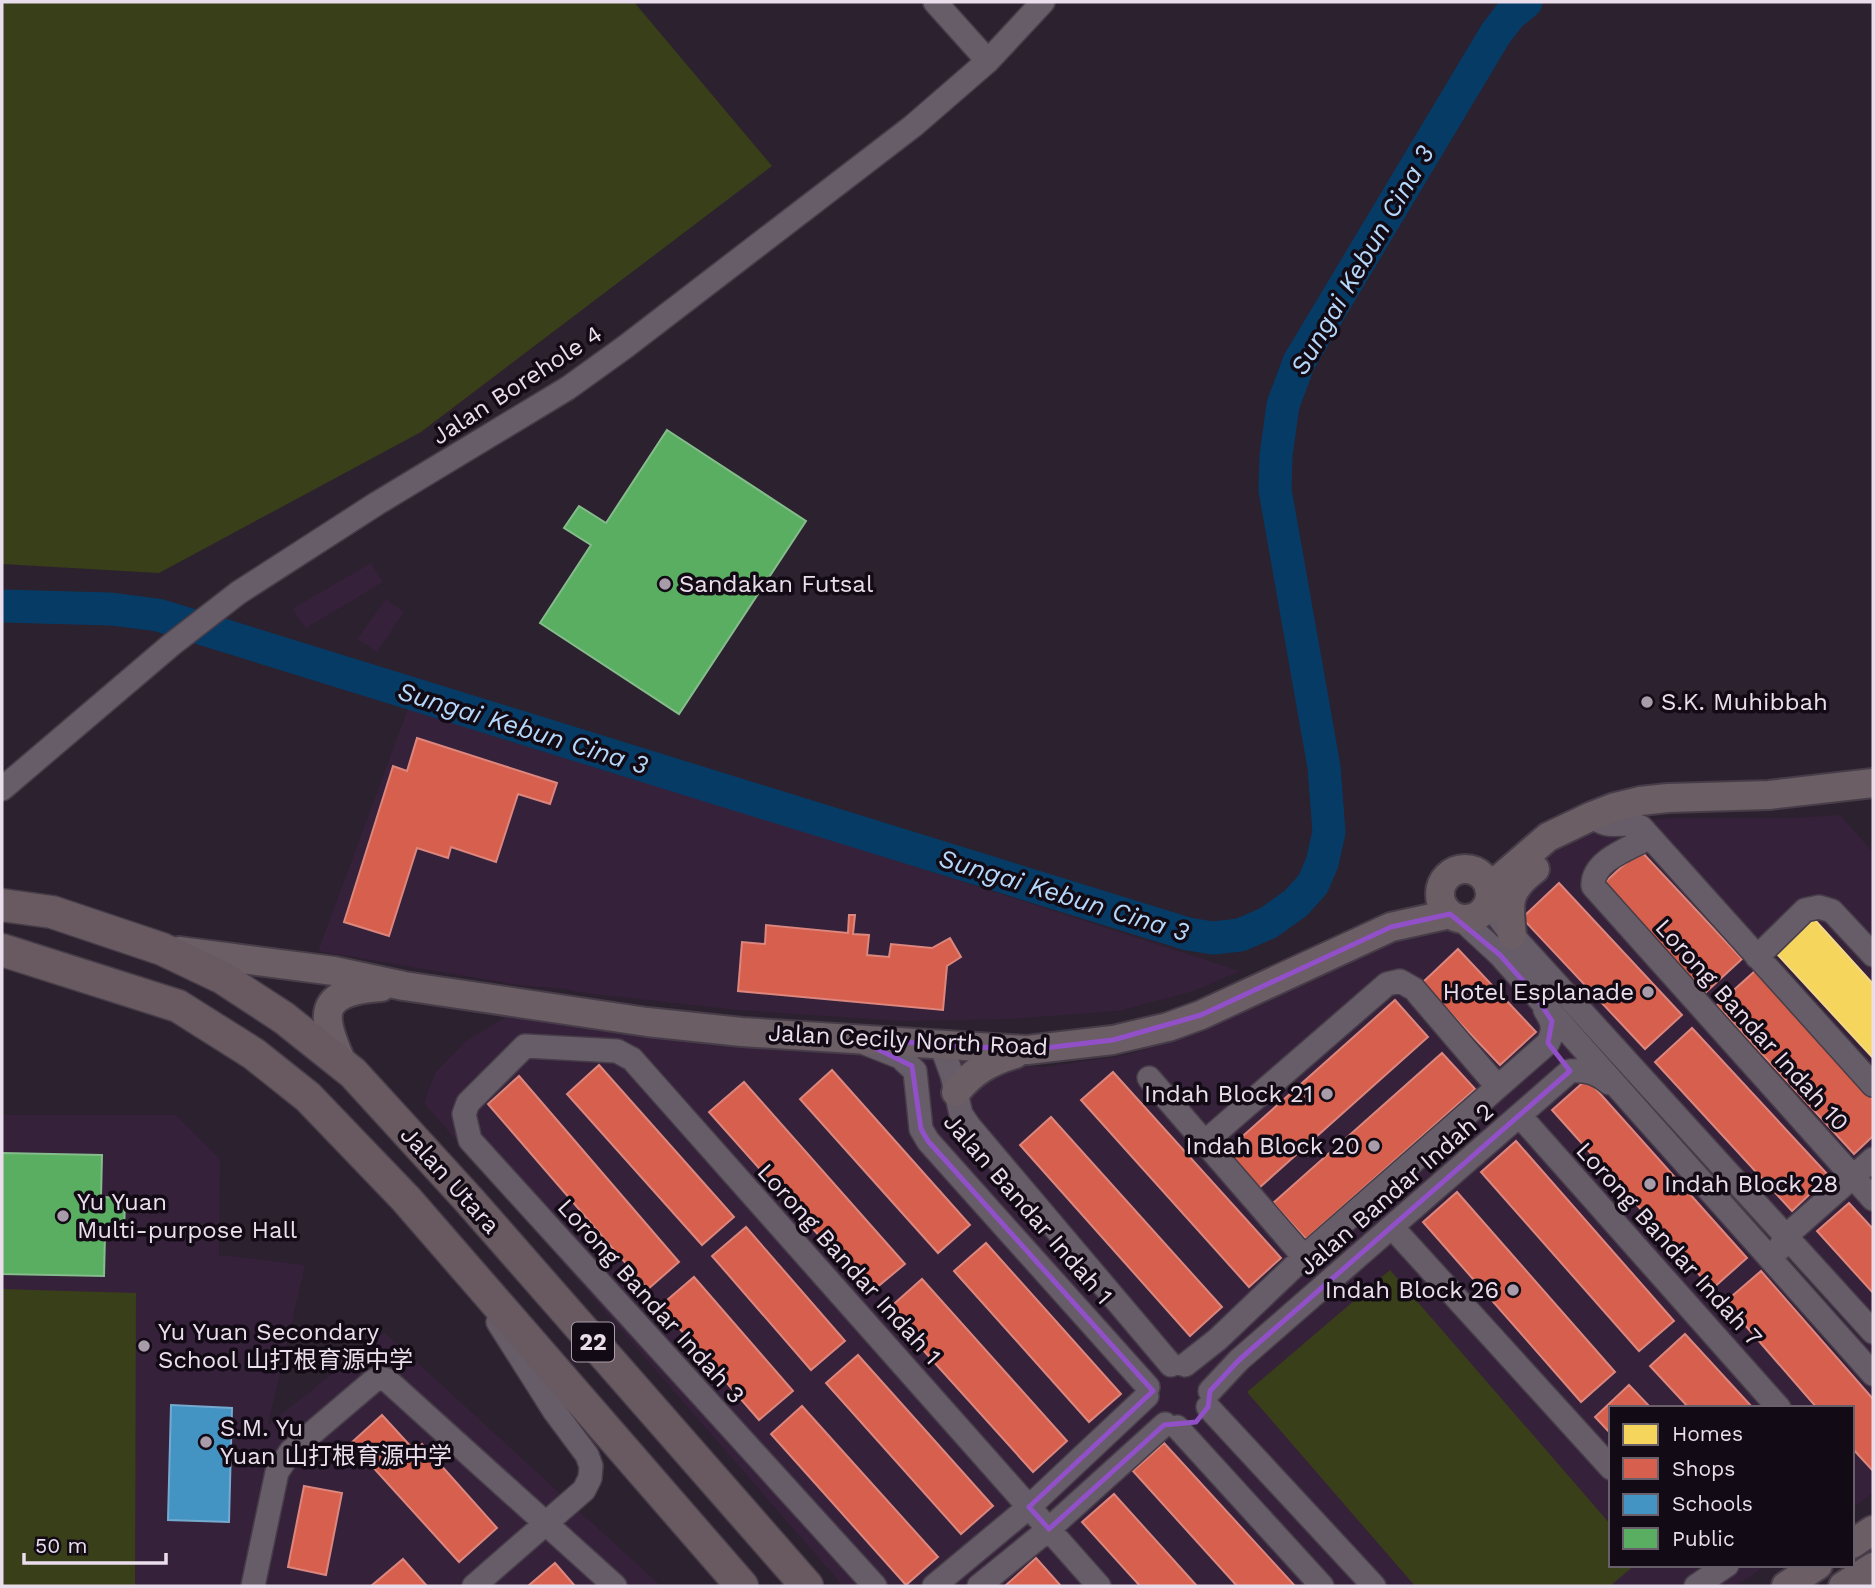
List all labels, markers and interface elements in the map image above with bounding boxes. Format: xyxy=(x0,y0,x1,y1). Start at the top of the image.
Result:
water label: Sungai Kebun Cina 3 xyxy=(1284,140,1440,380)
street label: Jalan Borehole 4 xyxy=(427,320,607,450)
place label: Sandakan Futsal xyxy=(679,570,874,598)
marker: Sandakan Futsal xyxy=(657,576,673,592)
water label: Sungai Kebun Cina 3 xyxy=(394,676,652,780)
place label: S.K. Muhibbah xyxy=(1661,688,1828,716)
marker: S.K. Muhibbah xyxy=(1639,694,1655,710)
water label: Sungai Kebun Cina 3 xyxy=(935,843,1193,947)
street label: Lorong Bandar Indah 10 xyxy=(1649,913,1855,1137)
place label: Hotel Esplanade xyxy=(1443,978,1634,1006)
marker: Hotel Esplanade xyxy=(1640,984,1656,1000)
street label: Jalan Cecily North Road xyxy=(767,1019,1049,1061)
place label: Indah Block 21 xyxy=(1144,1080,1313,1108)
marker: Indah Block 21 xyxy=(1319,1086,1335,1102)
street label: Jalan Bandar Indah 2 xyxy=(1293,1097,1499,1281)
street label: Jalan Bandar Indah 1 xyxy=(938,1108,1118,1310)
street label: Jalan Utara xyxy=(395,1121,505,1239)
place label: Indah Block 20 xyxy=(1185,1132,1360,1160)
street label: Lorong Bandar Indah 7 xyxy=(1570,1136,1768,1352)
marker: Indah Block 20 xyxy=(1366,1138,1382,1154)
street label: Lorong Bandar Indah 1 xyxy=(751,1158,947,1370)
place label: Indah Block 28 xyxy=(1664,1170,1838,1198)
marker: Indah Block 28 xyxy=(1642,1176,1658,1192)
place label: Yu Yuan Multi-purpose Hall xyxy=(77,1188,298,1244)
street label: Lorong Bandar Indah 3 xyxy=(552,1193,750,1409)
marker: Yu Yuan Multi-purpose Hall xyxy=(55,1208,71,1224)
place label: Indah Block 26 xyxy=(1325,1276,1499,1304)
marker: Indah Block 26 xyxy=(1505,1282,1521,1298)
place label: Yu Yuan Secondary School 山打根育源中学 xyxy=(158,1318,413,1374)
road number: 22 xyxy=(572,1322,614,1362)
marker: Yu Yuan Secondary School 山打根育源中学 xyxy=(136,1338,152,1354)
legend xyxy=(1609,1406,1854,1567)
place label: S.M. Yu Yuan 山打根育源中学 xyxy=(220,1414,452,1470)
text: Homes xyxy=(1672,1421,1743,1446)
marker: S.M. Yu Yuan 山打根育源中学 xyxy=(198,1434,214,1450)
text: Shops xyxy=(1672,1456,1735,1481)
text: Schools xyxy=(1672,1491,1753,1516)
scale bar xyxy=(24,1522,166,1566)
text: Public xyxy=(1672,1526,1735,1551)
text: 50 m xyxy=(35,1533,87,1558)

